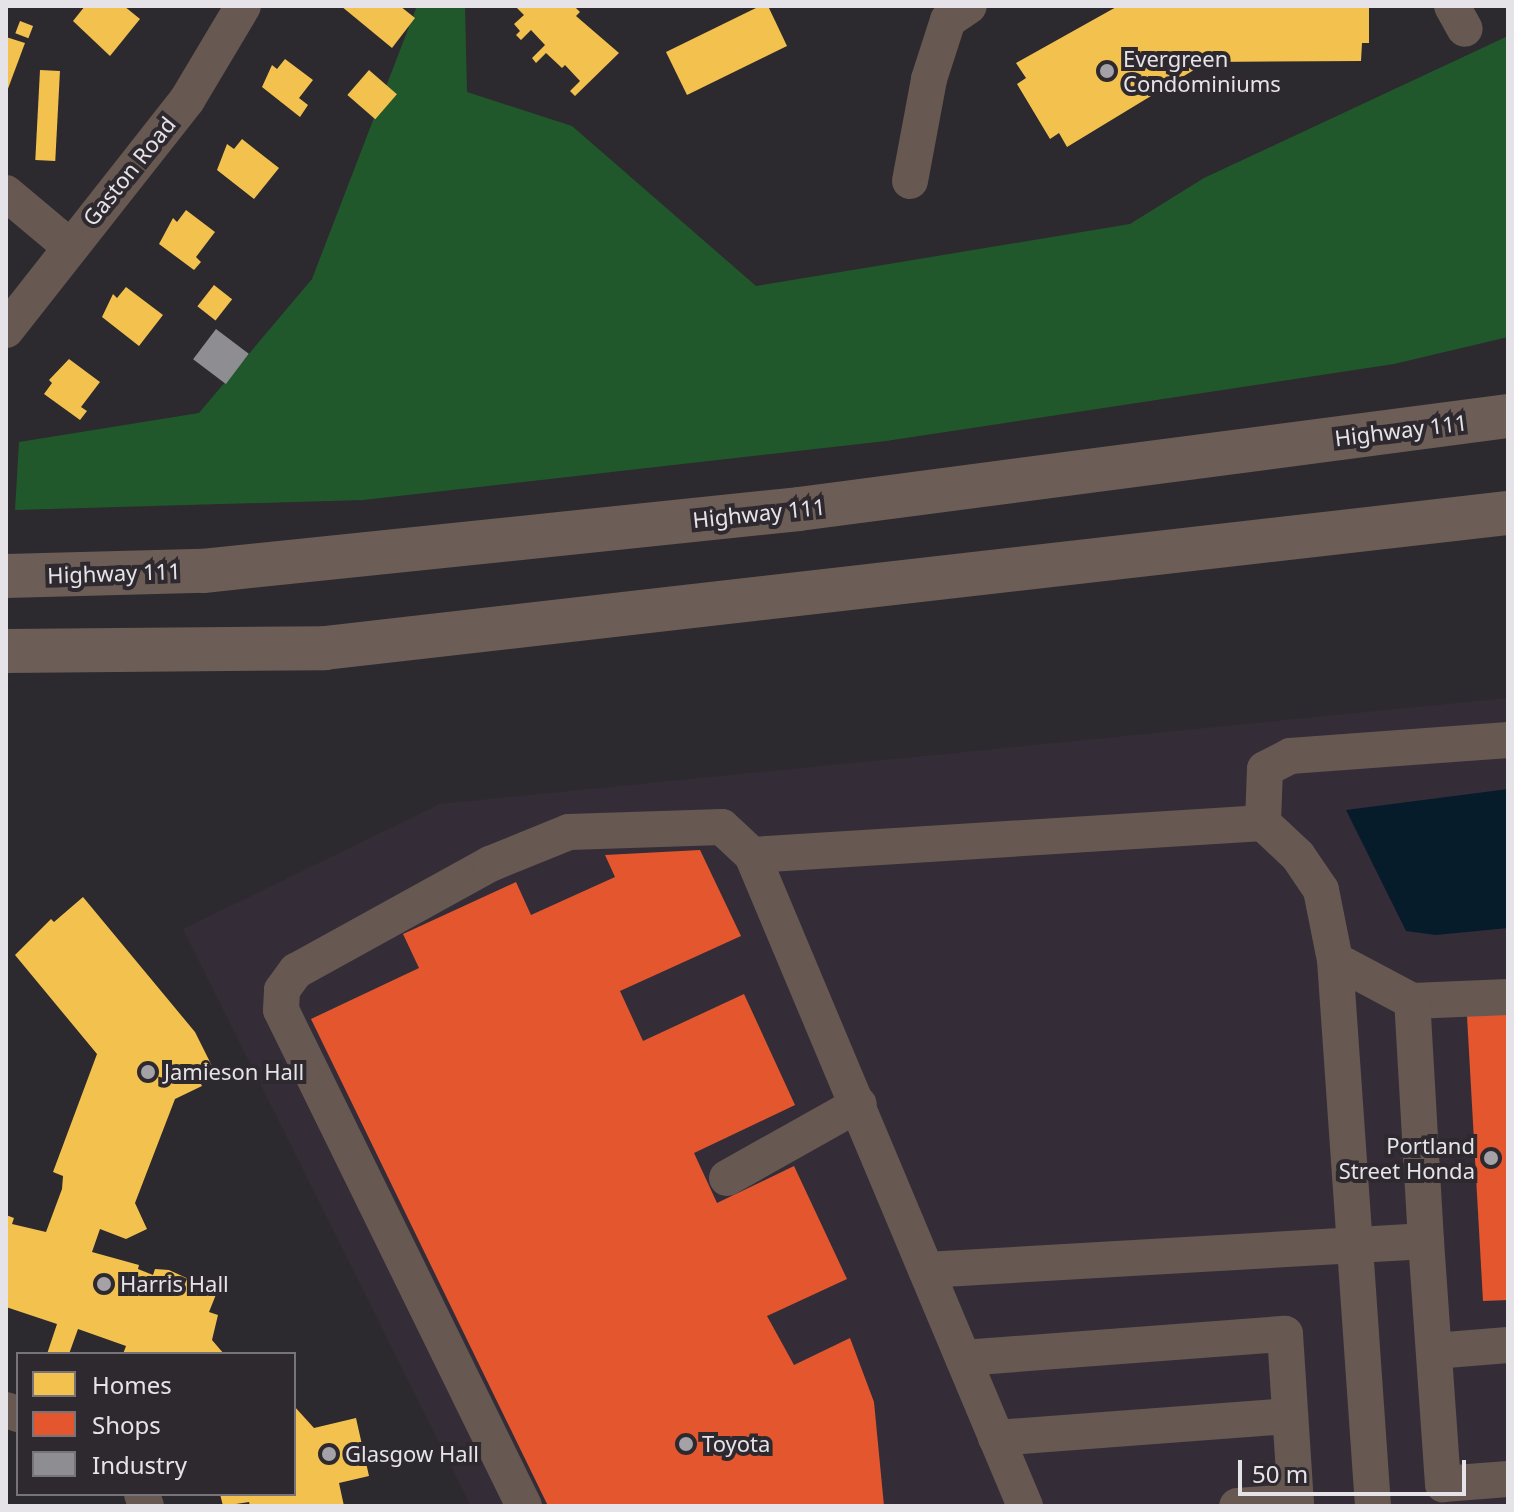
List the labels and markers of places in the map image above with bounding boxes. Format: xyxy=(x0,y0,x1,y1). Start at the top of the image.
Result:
place label: Evergreen Condominiums xyxy=(1123,45,1281,96)
marker: Evergreen Condominiums xyxy=(1098,62,1116,80)
place label: Jamieson Hall xyxy=(164,1059,304,1085)
marker: Jamieson Hall xyxy=(139,1063,157,1081)
place label: Portland Street Honda xyxy=(1339,1132,1475,1184)
marker: Portland Street Honda xyxy=(1482,1149,1500,1167)
place label: Harris Hall xyxy=(120,1271,229,1297)
marker: Harris Hall xyxy=(95,1275,113,1293)
place label: Toyota xyxy=(702,1431,770,1457)
marker: Toyota xyxy=(677,1435,695,1453)
place label: Glasgow Hall xyxy=(345,1441,479,1467)
marker: Glasgow Hall xyxy=(320,1445,338,1463)

